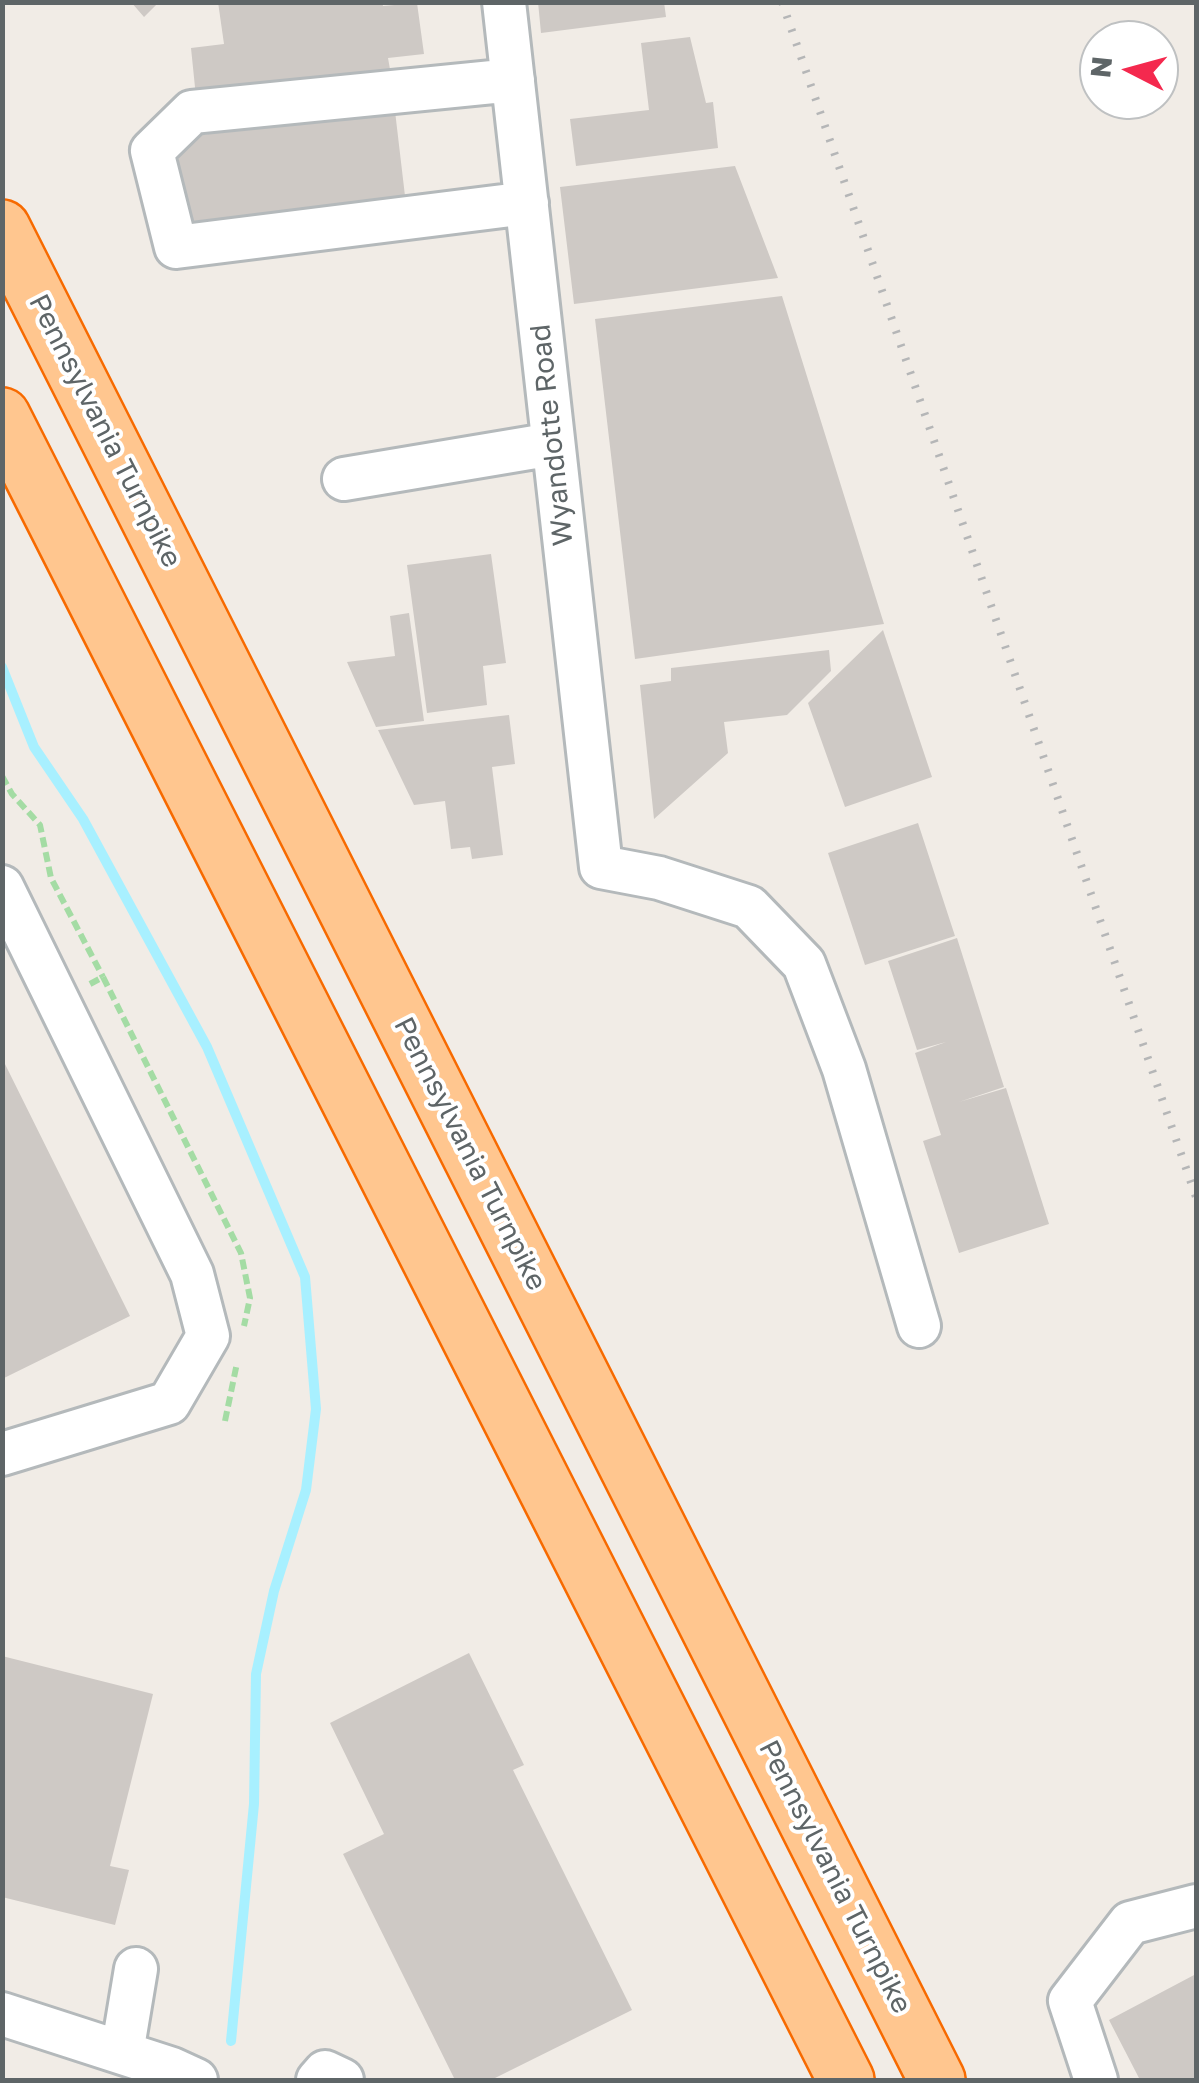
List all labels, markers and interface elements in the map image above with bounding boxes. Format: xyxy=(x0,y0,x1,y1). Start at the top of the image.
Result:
north arrow xyxy=(1079,20,1179,120)
text: N xyxy=(1083,55,1118,79)
street label: Pennsylvania Turnpike xyxy=(21,289,189,573)
street label: Wyandotte Road xyxy=(524,322,580,548)
street label: Pennsylvania Turnpike xyxy=(386,1012,554,1296)
street label: Pennsylvania Turnpike xyxy=(751,1735,919,2019)

